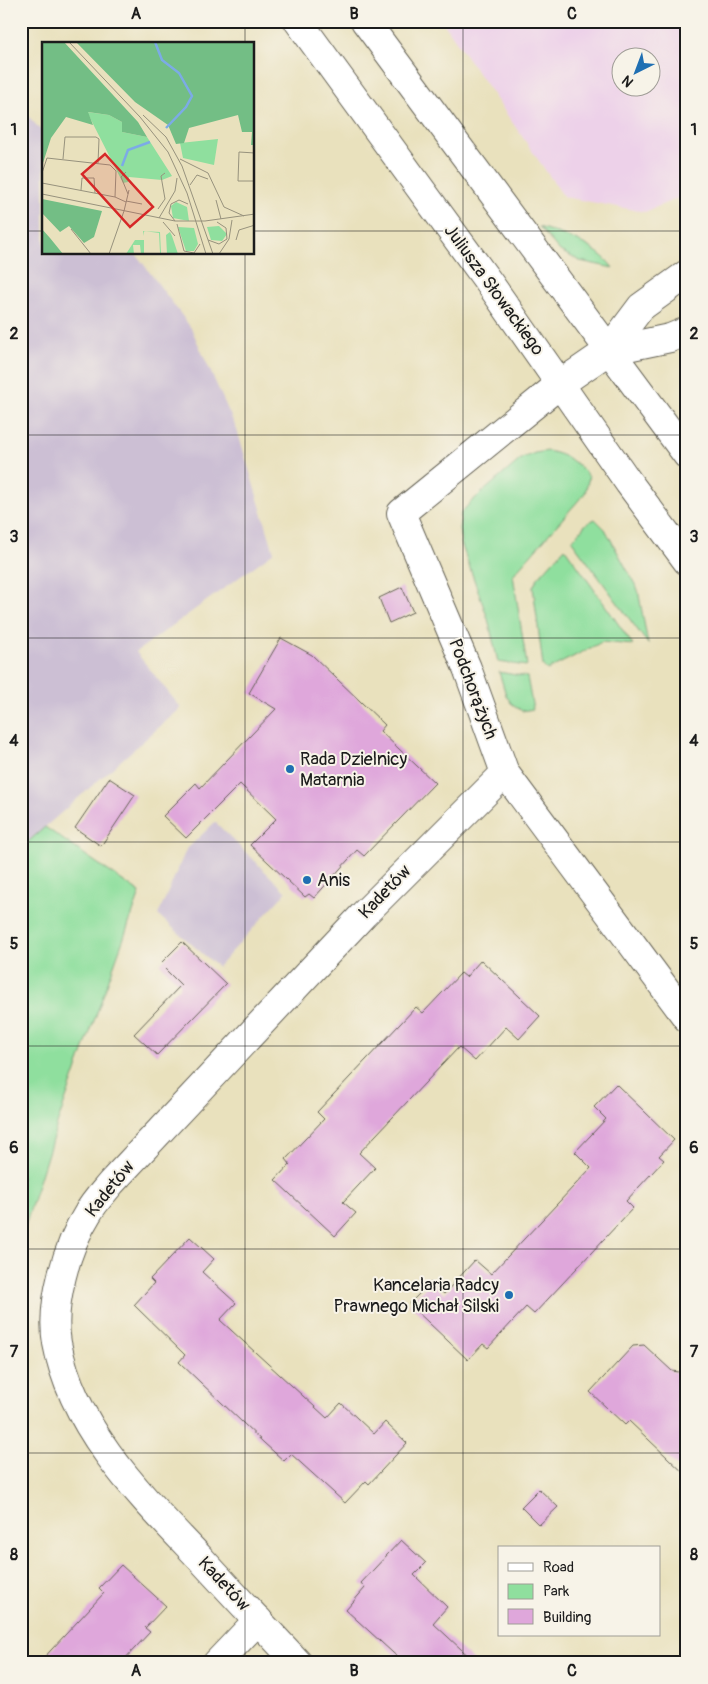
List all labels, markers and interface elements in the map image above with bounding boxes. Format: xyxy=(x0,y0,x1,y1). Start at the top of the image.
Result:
text: A xyxy=(131,4,142,24)
text: B xyxy=(349,4,359,24)
text: C xyxy=(567,4,577,24)
inset map xyxy=(42,42,255,255)
north arrow xyxy=(610,48,660,98)
text: N xyxy=(618,72,637,91)
text: 1 xyxy=(11,120,17,140)
text: 1 xyxy=(691,120,697,140)
street label: Juliusza Słowackiego xyxy=(439,220,549,360)
text: 2 xyxy=(10,324,19,344)
text: 2 xyxy=(690,324,699,344)
text: 3 xyxy=(10,527,19,547)
text: 3 xyxy=(690,527,699,547)
street label: Podchorążych xyxy=(443,635,503,743)
text: 4 xyxy=(9,731,19,751)
text: 4 xyxy=(689,731,699,751)
place label: Rada Dzielnicy Matarnia xyxy=(300,748,407,792)
marker: Rada Dzielnicy Matarnia xyxy=(284,763,296,775)
street label: Kadetów xyxy=(354,860,416,924)
place label: Anis xyxy=(317,869,350,892)
marker: Anis xyxy=(301,874,313,886)
text: 5 xyxy=(10,934,19,954)
text: 5 xyxy=(690,934,699,954)
text: 6 xyxy=(9,1138,19,1158)
text: 6 xyxy=(689,1138,699,1158)
street label: Kadetów xyxy=(80,1156,140,1222)
place label: Kancelaria Radcy Prawnego Michał Silski xyxy=(334,1274,499,1318)
marker: Kancelaria Radcy Prawnego Michał Silski xyxy=(503,1289,515,1301)
text: 7 xyxy=(10,1342,19,1362)
text: 7 xyxy=(690,1342,699,1362)
text: 8 xyxy=(10,1545,18,1565)
text: 8 xyxy=(690,1545,698,1565)
legend xyxy=(498,1546,660,1636)
street label: Kadetów xyxy=(193,1552,255,1616)
text: Road xyxy=(543,1558,574,1577)
text: Park xyxy=(543,1582,570,1601)
text: Building xyxy=(543,1608,591,1627)
text: A xyxy=(131,1661,142,1681)
text: B xyxy=(349,1661,359,1681)
text: C xyxy=(567,1661,577,1681)

